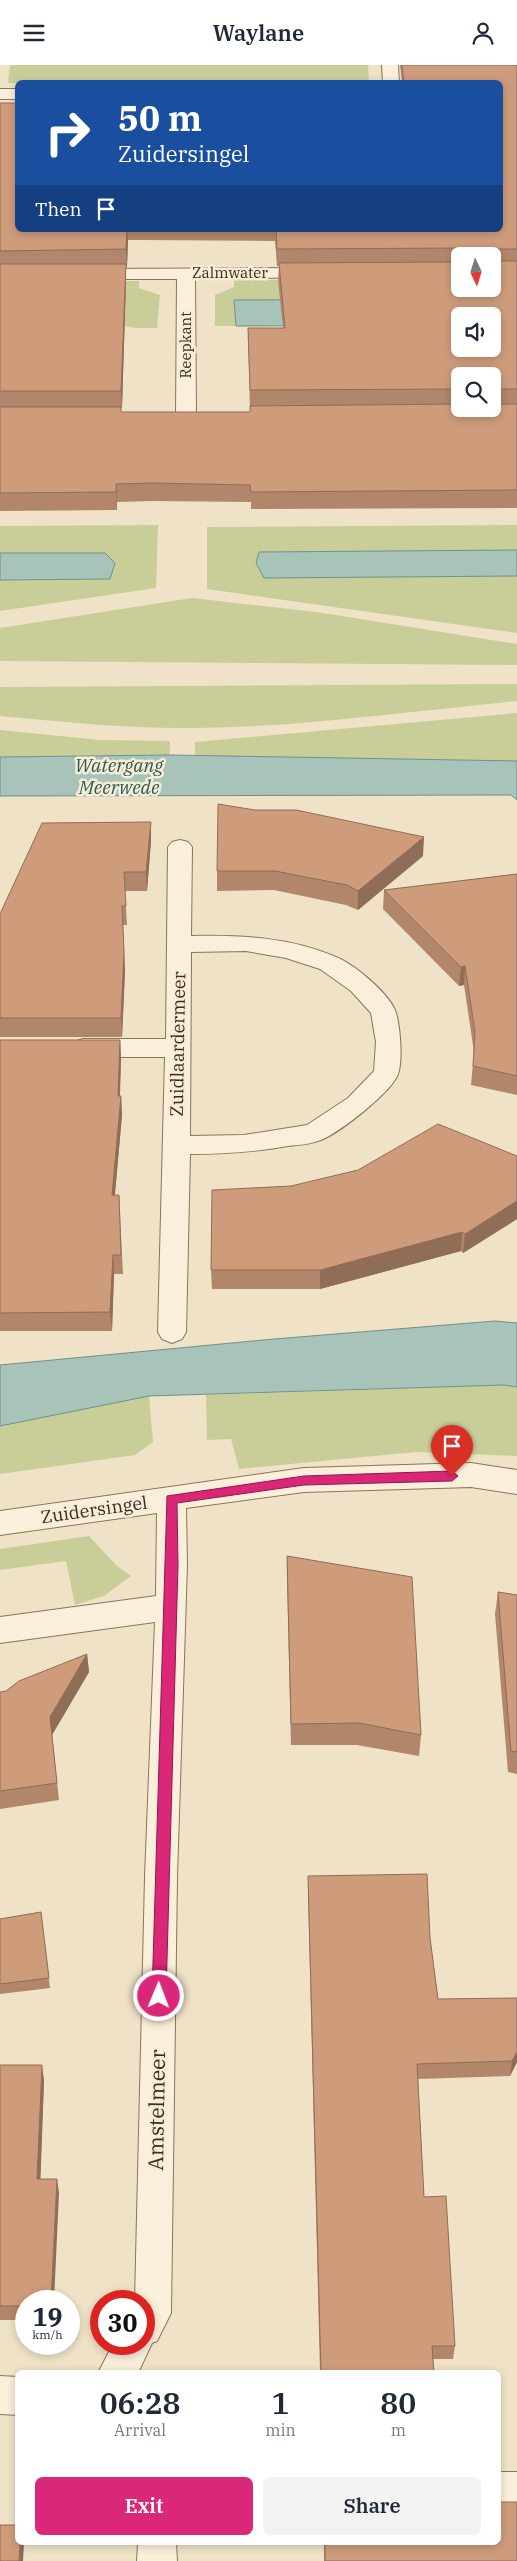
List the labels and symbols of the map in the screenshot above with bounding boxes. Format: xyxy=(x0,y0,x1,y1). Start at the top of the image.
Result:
north arrow xyxy=(451,247,501,297)
street label: Zalmwater xyxy=(192,263,268,282)
street label: Reepkant xyxy=(176,312,195,378)
water label: Watergang Meerwede xyxy=(75,753,164,799)
street label: Zuidlaardermeer xyxy=(165,971,190,1117)
pin xyxy=(431,1425,473,1476)
street label: Zuidersingel xyxy=(39,1491,149,1528)
position arrow xyxy=(132,1969,184,2021)
street label: Amstelmeer xyxy=(141,2048,171,2171)
speed limit sign: 30 xyxy=(90,2290,155,2355)

